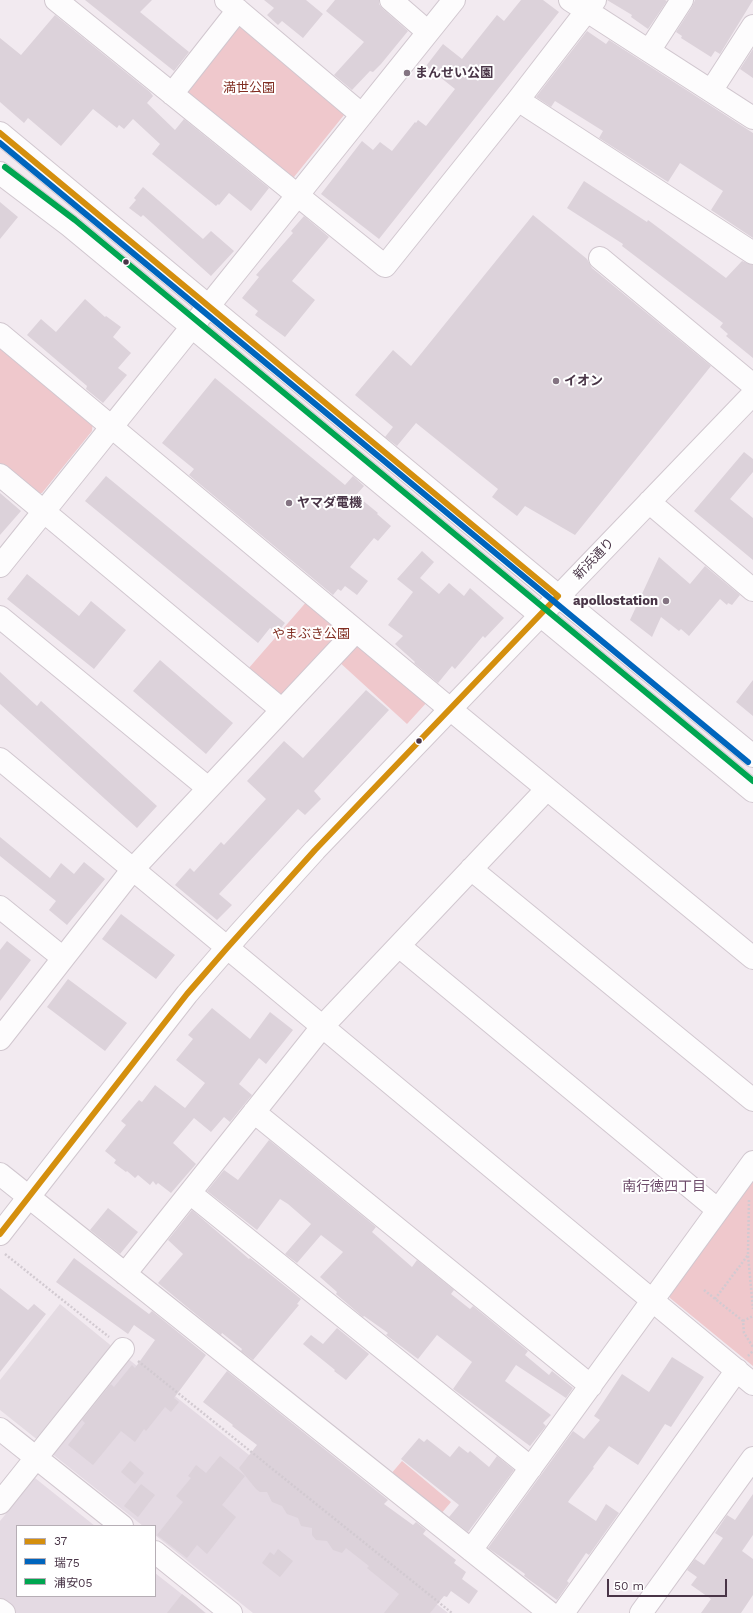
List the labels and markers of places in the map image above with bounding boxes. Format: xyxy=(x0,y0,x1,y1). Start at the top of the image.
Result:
place label: まんせい公園 xyxy=(415,65,493,81)
marker: まんせい公園 xyxy=(402,68,412,78)
unlabelled marker xyxy=(121,257,131,267)
place label: イオン xyxy=(564,373,603,389)
marker: イオン xyxy=(551,376,561,386)
place label: ヤマダ電機 xyxy=(297,495,362,511)
marker: ヤマダ電機 xyxy=(284,498,294,508)
place label: apollostation xyxy=(573,593,658,609)
marker: apollostation xyxy=(661,596,671,606)
unlabelled marker xyxy=(414,736,424,746)

